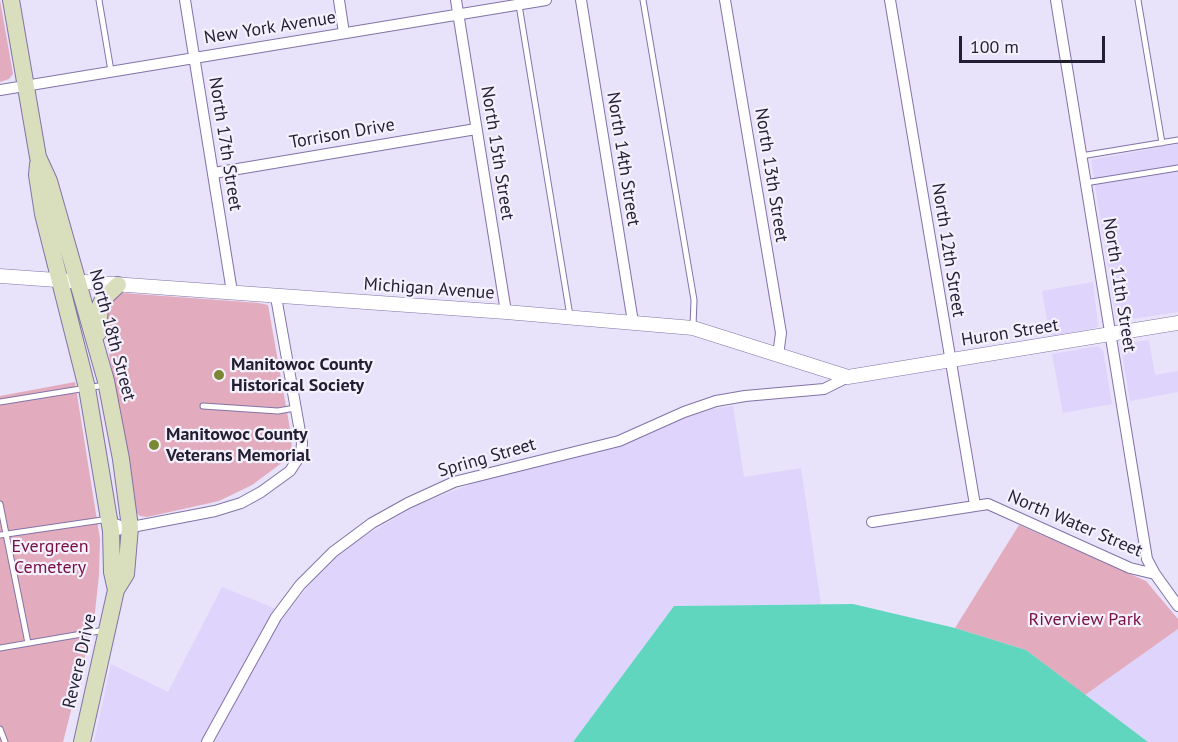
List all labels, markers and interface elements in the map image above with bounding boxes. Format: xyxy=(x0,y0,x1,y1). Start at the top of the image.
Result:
street label: New York Avenue xyxy=(203,7,337,49)
scale bar xyxy=(962,24,1108,62)
text: 100 m xyxy=(970,35,1019,58)
street label: North 17th Street xyxy=(204,76,246,212)
street label: North 15th Street xyxy=(476,84,518,222)
street label: North 14th Street xyxy=(602,90,644,228)
street label: North 13th Street xyxy=(750,106,792,244)
street label: Torrison Drive xyxy=(288,114,396,154)
street label: North 12th Street xyxy=(927,181,969,319)
street label: North 11th Street xyxy=(1098,216,1140,354)
street label: North 18th Street xyxy=(84,267,140,403)
street label: Michigan Avenue xyxy=(363,274,495,304)
street label: Huron Street xyxy=(960,315,1060,351)
place label: Manitowoc County Historical Society xyxy=(231,354,373,397)
marker: Manitowoc County Historical Society xyxy=(212,368,226,382)
place label: Manitowoc County Veterans Memorial xyxy=(166,424,310,466)
street label: Spring Street xyxy=(436,434,538,482)
marker: Manitowoc County Veterans Memorial xyxy=(147,438,161,452)
street label: North Water Street xyxy=(1004,486,1146,562)
park label: Evergreen Cemetery xyxy=(11,536,89,578)
park label: Riverview Park xyxy=(1029,609,1141,631)
street label: Revere Drive xyxy=(59,611,101,711)

